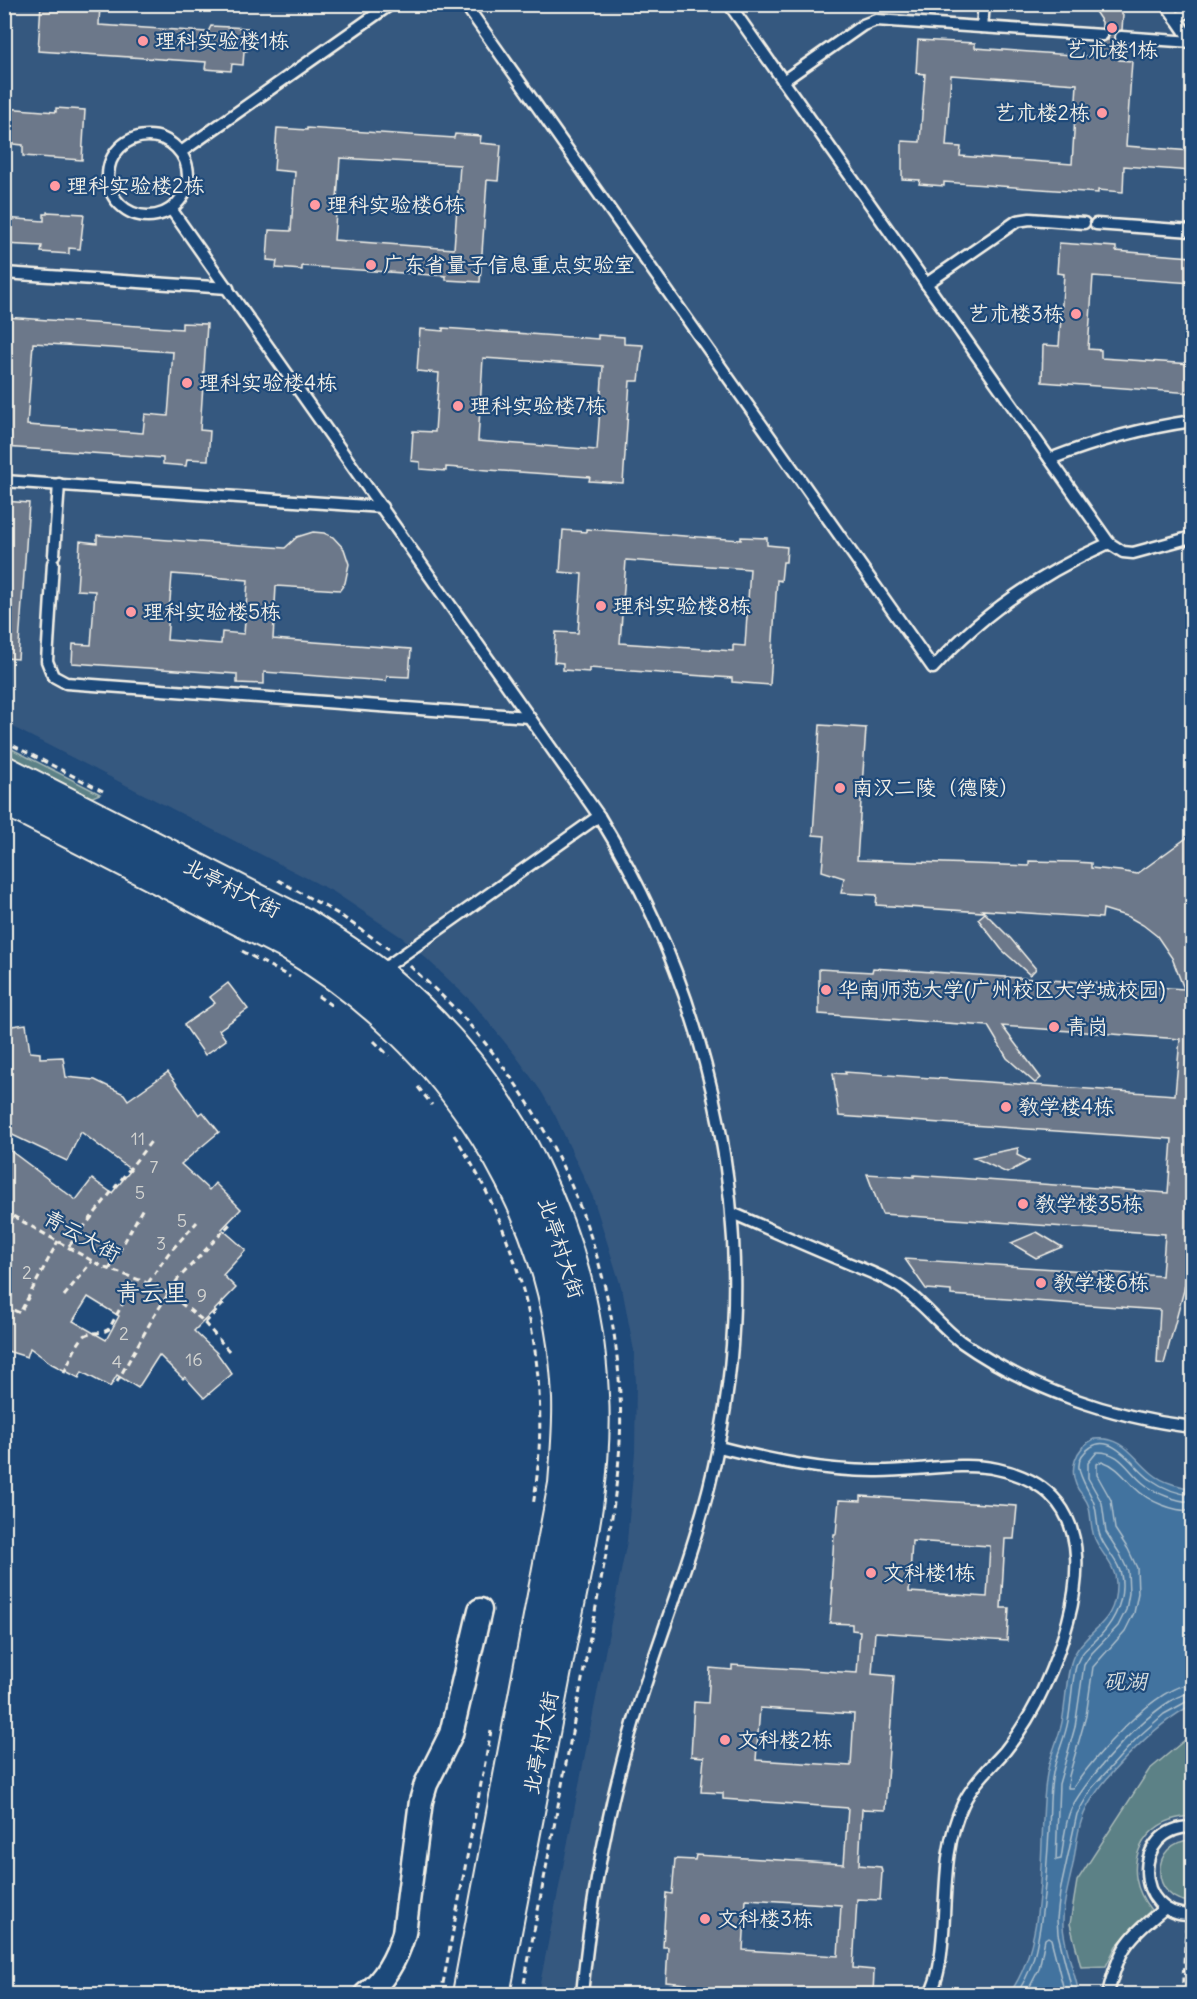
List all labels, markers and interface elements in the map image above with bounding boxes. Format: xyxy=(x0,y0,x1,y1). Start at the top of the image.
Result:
marker: 艺术楼1栋 xyxy=(1105,21,1119,35)
place label: 理科实验楼1栋 xyxy=(155,27,289,54)
marker: 理科实验楼1栋 xyxy=(136,34,150,48)
place label: 艺术楼1栋 xyxy=(1066,36,1158,63)
place label: 艺术楼2栋 xyxy=(994,99,1090,126)
marker: 艺术楼2栋 xyxy=(1095,106,1109,120)
place label: 理科实验楼2栋 xyxy=(67,172,205,199)
marker: 理科实验楼2栋 xyxy=(48,179,62,193)
place label: 理科实验楼6栋 xyxy=(327,191,465,218)
marker: 理科实验楼6栋 xyxy=(308,198,322,212)
place label: 广东省量子信息重点实验室 xyxy=(383,251,635,278)
marker: 广东省量子信息重点实验室 xyxy=(364,258,378,272)
place label: 艺术楼3栋 xyxy=(968,300,1064,327)
marker: 艺术楼3栋 xyxy=(1069,307,1083,321)
place label: 理科实验楼4栋 xyxy=(199,369,337,396)
marker: 理科实验楼4栋 xyxy=(180,376,194,390)
place label: 理科实验楼7栋 xyxy=(470,392,606,419)
marker: 理科实验楼7栋 xyxy=(451,399,465,413)
place label: 理科实验楼8栋 xyxy=(613,592,751,619)
place label: 理科实验楼5栋 xyxy=(143,598,281,625)
marker: 理科实验楼8栋 xyxy=(594,599,608,613)
marker: 理科实验楼5栋 xyxy=(124,605,138,619)
place label: 南汉二陵（德陵） xyxy=(852,774,1020,801)
marker: 南汉二陵（德陵） xyxy=(833,781,847,795)
street label: 北亭村大街 xyxy=(179,852,285,923)
place label: 华南师范大学(广州校区大学城校园) xyxy=(838,976,1166,1003)
marker: 华南师范大学(广州校区大学城校园) xyxy=(819,983,833,997)
place label: 青岗 xyxy=(1066,1013,1108,1040)
marker: 青岗 xyxy=(1047,1020,1061,1034)
place label: 教学楼4栋 xyxy=(1018,1093,1114,1120)
marker: 教学楼4栋 xyxy=(999,1100,1013,1114)
house number: 11 xyxy=(131,1127,145,1150)
house number: 7 xyxy=(150,1155,159,1178)
house number: 5 xyxy=(135,1181,145,1204)
place label: 教学楼35栋 xyxy=(1035,1190,1143,1217)
street label: 北亭村大街 xyxy=(532,1194,591,1302)
marker: 教学楼35栋 xyxy=(1016,1197,1030,1211)
street label: 青云大街 xyxy=(39,1203,126,1268)
house number: 5 xyxy=(177,1209,187,1232)
house number: 3 xyxy=(156,1232,166,1255)
house number: 2 xyxy=(22,1261,32,1284)
place label: 教学楼6栋 xyxy=(1053,1269,1149,1296)
marker: 教学楼6栋 xyxy=(1034,1276,1048,1290)
district label: 青云里 xyxy=(116,1277,188,1307)
house number: 9 xyxy=(197,1284,207,1307)
house number: 2 xyxy=(119,1322,129,1345)
house number: 16 xyxy=(185,1348,203,1371)
house number: 4 xyxy=(112,1350,122,1373)
place label: 文科楼1栋 xyxy=(883,1559,975,1586)
marker: 文科楼1栋 xyxy=(864,1566,878,1580)
water label: 砚湖 xyxy=(1103,1667,1149,1695)
street label: 北亭村大街 xyxy=(517,1689,564,1797)
place label: 文科楼2栋 xyxy=(737,1726,833,1753)
marker: 文科楼2栋 xyxy=(718,1733,732,1747)
place label: 文科楼3栋 xyxy=(717,1905,813,1932)
marker: 文科楼3栋 xyxy=(698,1912,712,1926)

